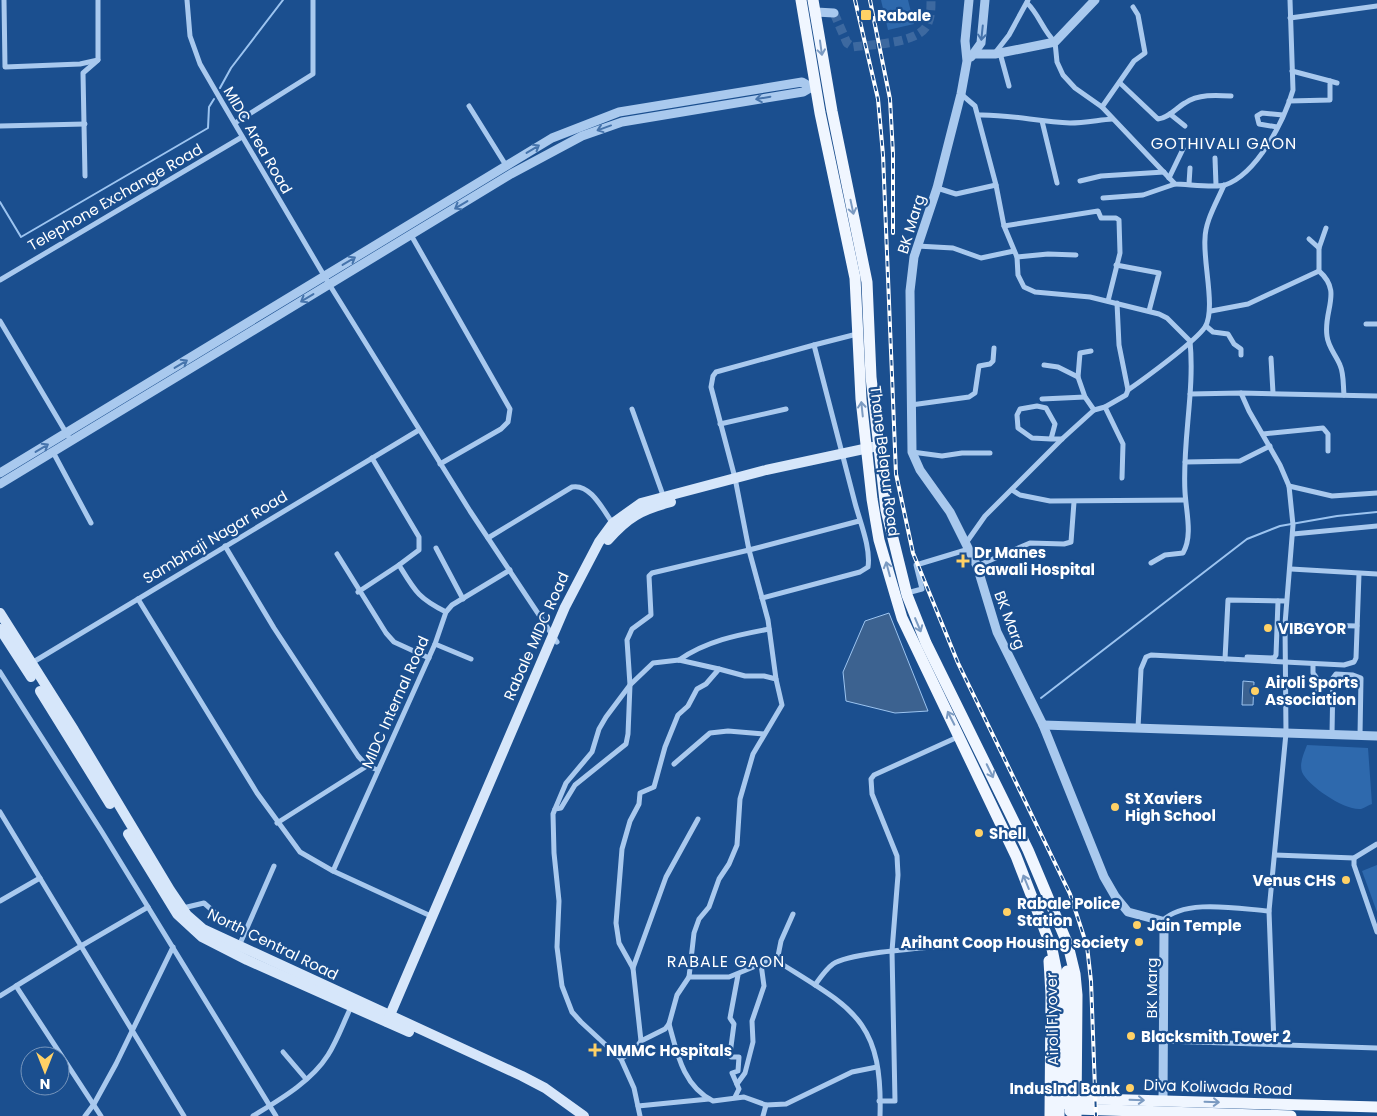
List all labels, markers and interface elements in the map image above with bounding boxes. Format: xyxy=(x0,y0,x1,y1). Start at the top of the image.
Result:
place label: Rabale xyxy=(877,5,931,26)
marker: Rabale xyxy=(859,8,873,22)
one-way arrow xyxy=(977,24,986,40)
one-way arrow xyxy=(817,40,827,56)
street label: MIDC Area Road xyxy=(219,82,297,198)
one-way arrow xyxy=(756,94,772,104)
one-way arrow xyxy=(597,124,612,133)
district label: GOTHIVALI GAON xyxy=(1151,132,1297,155)
street label: Telephone Exchange Road xyxy=(24,138,206,256)
one-way arrow xyxy=(526,144,540,154)
street label: BK Marg xyxy=(892,192,930,256)
one-way arrow xyxy=(848,199,858,215)
one-way arrow xyxy=(454,200,468,210)
one-way arrow xyxy=(342,255,356,265)
one-way arrow xyxy=(300,293,314,303)
one-way arrow xyxy=(173,358,187,368)
street label: Thane Belapur Road xyxy=(865,385,905,537)
one-way arrow xyxy=(857,402,867,418)
one-way arrow xyxy=(34,442,48,452)
street label: Sambhaji Nagar Road xyxy=(139,485,291,589)
place label: Dr Manes Gawali Hospital xyxy=(974,542,1095,580)
marker: Dr Manes Gawali Hospital xyxy=(956,554,970,568)
one-way arrow xyxy=(883,562,892,578)
street label: Rabale MIDC Road xyxy=(498,569,574,703)
street label: BK Marg xyxy=(989,588,1031,652)
one-way arrow xyxy=(914,617,924,632)
place label: VIBGYOR xyxy=(1278,618,1347,639)
marker: VIBGYOR xyxy=(1262,622,1274,634)
street label: MIDC Internal Road xyxy=(356,632,434,772)
place label: Airoli Sports Association xyxy=(1265,672,1358,710)
marker: Airoli Sports Association xyxy=(1249,685,1261,697)
one-way arrow xyxy=(946,711,956,726)
one-way arrow xyxy=(986,763,995,778)
place label: St Xaviers High School xyxy=(1125,788,1216,826)
marker: St Xaviers High School xyxy=(1109,801,1121,813)
place label: Shell xyxy=(989,823,1026,844)
marker: Shell xyxy=(973,827,985,839)
place label: Venus CHS xyxy=(1252,870,1336,891)
marker: Venus CHS xyxy=(1340,874,1352,886)
one-way arrow xyxy=(1021,875,1030,890)
place label: Rabale Police Station xyxy=(1017,893,1120,931)
street label: North Central Road xyxy=(204,903,342,985)
marker: Rabale Police Station xyxy=(1001,906,1013,918)
place label: Jain Temple xyxy=(1147,915,1241,936)
marker: Jain Temple xyxy=(1131,919,1143,931)
place label: Arihant Coop Housing society xyxy=(900,932,1130,953)
marker: Arihant Coop Housing society xyxy=(1133,936,1145,948)
district label: RABALE GAON xyxy=(667,950,785,973)
street label: BK Marg xyxy=(1141,958,1162,1018)
street label: Airoli Flyover xyxy=(1041,972,1063,1066)
place label: Blacksmith Tower 2 xyxy=(1141,1026,1291,1047)
marker: Blacksmith Tower 2 xyxy=(1125,1030,1137,1042)
place label: NMMC Hospitals xyxy=(606,1040,732,1061)
marker: NMMC Hospitals xyxy=(588,1043,602,1057)
north arrow xyxy=(20,1046,70,1096)
text: N xyxy=(40,1074,50,1094)
street label: Diva Koliwada Road xyxy=(1143,1074,1293,1100)
place label: IndusInd Bank xyxy=(1009,1078,1121,1099)
marker: IndusInd Bank xyxy=(1124,1082,1136,1094)
one-way arrow xyxy=(1129,1095,1145,1104)
one-way arrow xyxy=(1204,1097,1220,1107)

